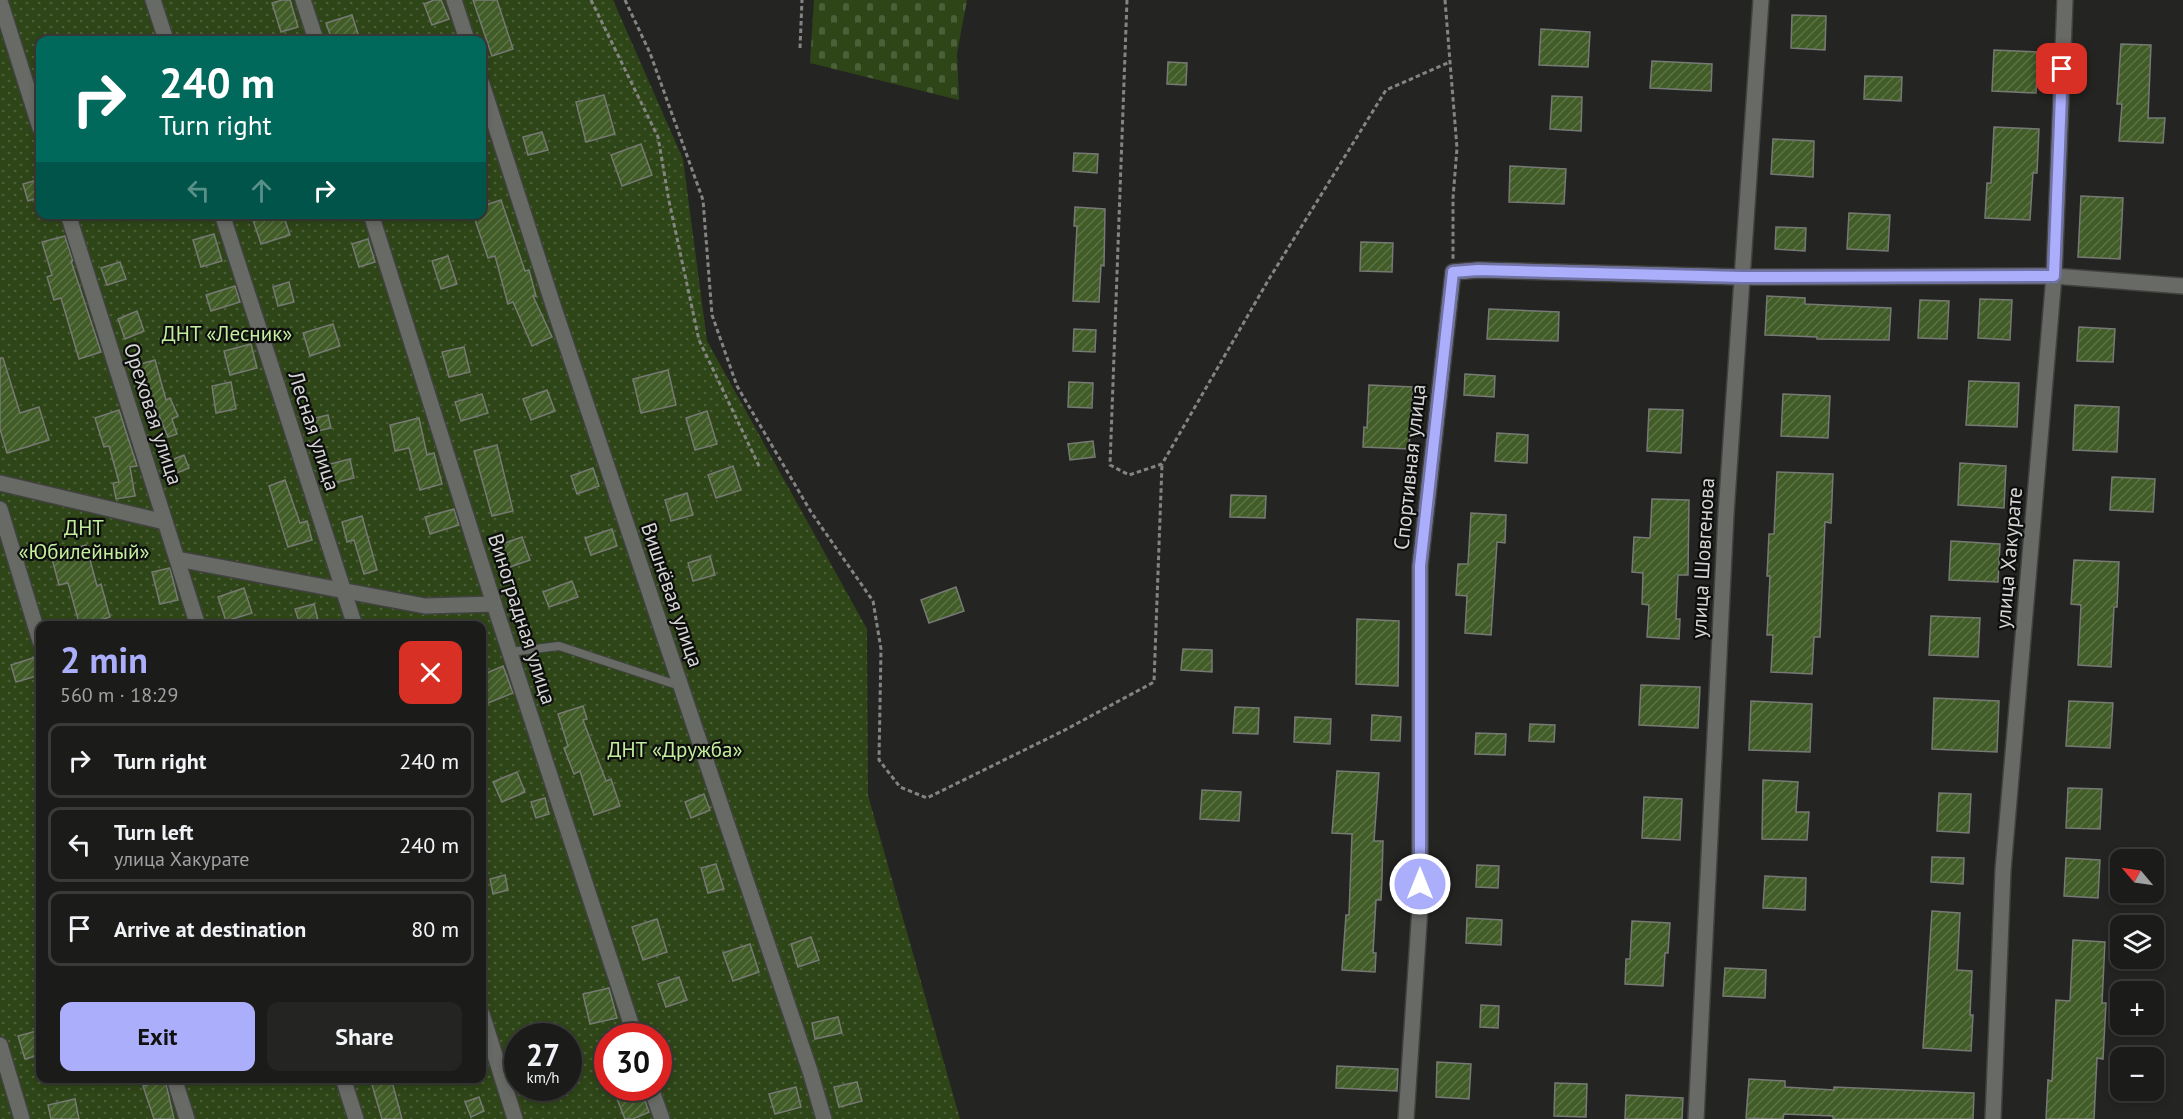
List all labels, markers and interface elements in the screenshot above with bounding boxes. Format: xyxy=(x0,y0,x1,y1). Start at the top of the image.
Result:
pin xyxy=(2036,43,2087,94)
icon: arrive xyxy=(2045,52,2078,85)
text: 240 m xyxy=(159,55,275,110)
icon: right xyxy=(60,60,138,138)
text: Turn right xyxy=(159,108,272,142)
icon: left xyxy=(182,174,215,207)
icon: ahead xyxy=(245,174,278,207)
icon: right xyxy=(308,174,341,207)
park label: ДНТ «Лесник» xyxy=(162,320,292,347)
street label: Ореховая улица xyxy=(118,340,189,488)
street label: Лесная улица xyxy=(282,367,346,494)
street label: Спортивная улица xyxy=(1387,383,1432,551)
street label: улица Шовгенова xyxy=(1685,477,1720,639)
street label: улица Хакурате xyxy=(1989,486,2028,630)
park label: ДНТ «Юбилейный» xyxy=(19,514,149,565)
street label: Вишнёвая улица xyxy=(635,519,710,671)
street label: Виноградная улица xyxy=(482,530,563,708)
text: 2 min xyxy=(60,636,148,683)
button: close xyxy=(399,641,462,704)
text: 560 m · 18:29 xyxy=(60,682,178,708)
park label: ДНТ «Дружба» xyxy=(607,736,743,763)
icon: right xyxy=(63,744,96,777)
text: Turn right xyxy=(114,747,206,775)
text: 240 m xyxy=(399,747,459,775)
text: Turn left xyxy=(114,818,194,846)
icon: left xyxy=(63,828,96,861)
text: 240 m xyxy=(399,831,459,859)
text: улица Хакурате xyxy=(114,846,249,872)
north arrow xyxy=(2110,849,2164,903)
map controls xyxy=(2110,849,2164,1101)
position arrow xyxy=(1388,852,1452,916)
icon: arrive xyxy=(63,912,96,945)
text: Arrive at destination xyxy=(114,915,306,943)
text: 80 m xyxy=(411,915,459,943)
button: layers xyxy=(2110,915,2164,969)
button: + xyxy=(2110,981,2164,1035)
button: Exit xyxy=(60,1002,255,1071)
button: Share xyxy=(267,1002,462,1071)
speed limit sign: 30 xyxy=(594,1023,672,1101)
text: 27 xyxy=(526,1035,560,1074)
button: − xyxy=(2110,1047,2164,1101)
text: km/h xyxy=(527,1068,559,1087)

